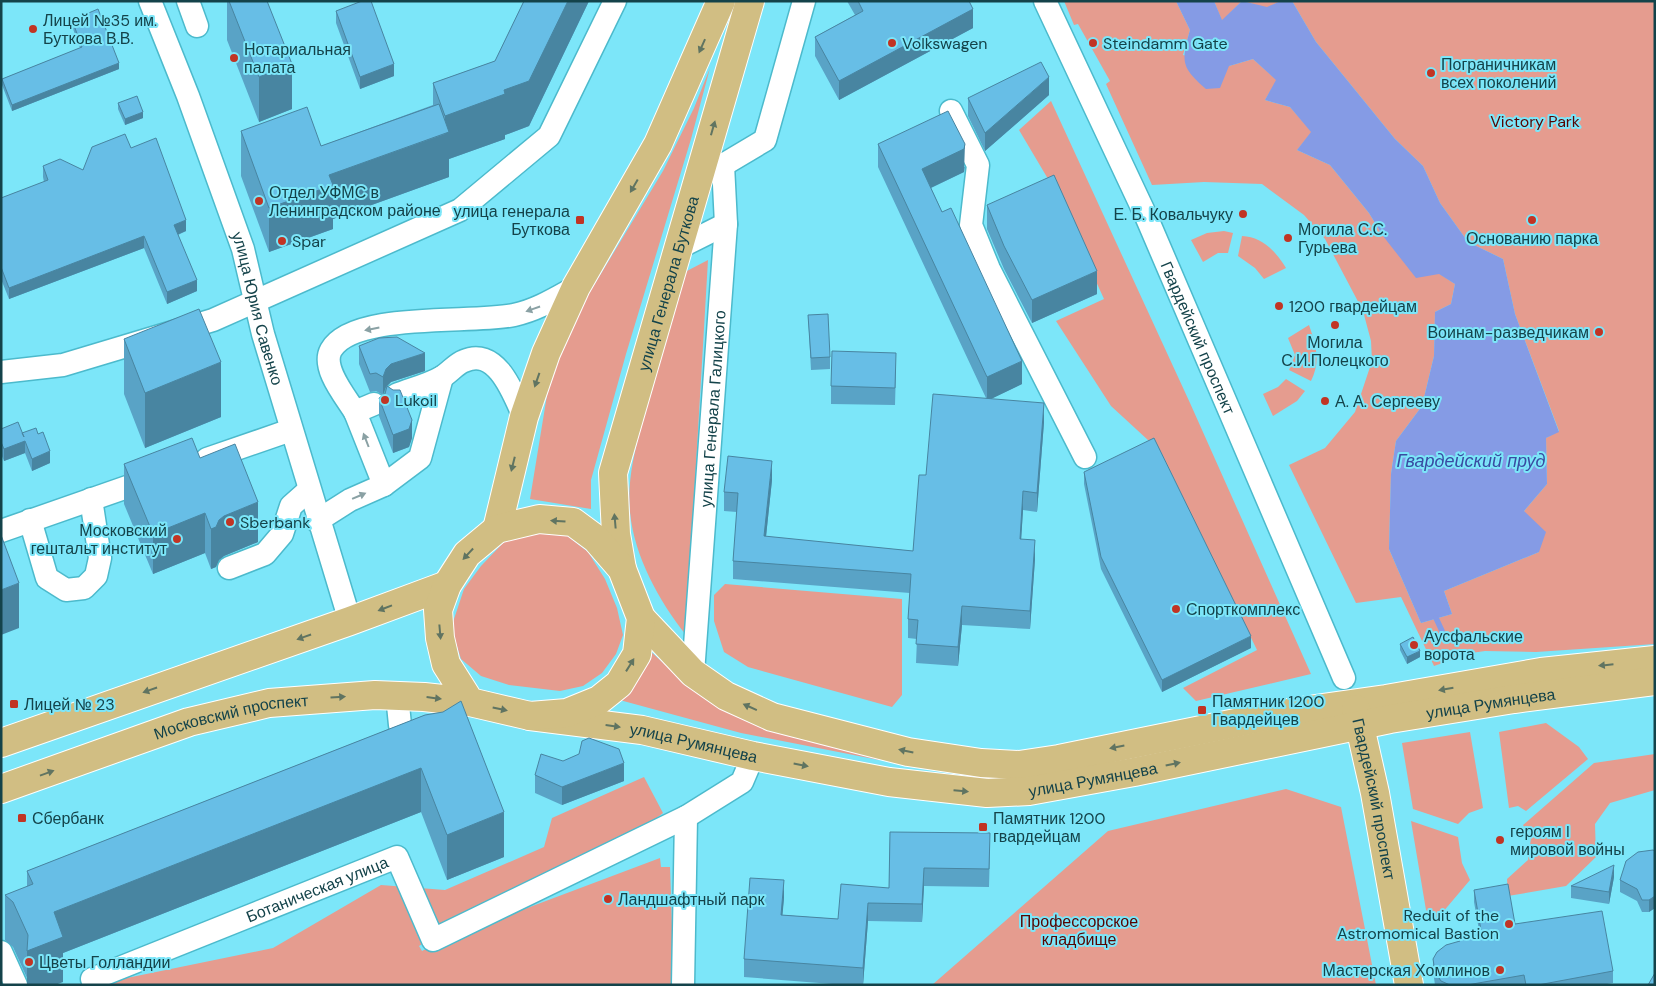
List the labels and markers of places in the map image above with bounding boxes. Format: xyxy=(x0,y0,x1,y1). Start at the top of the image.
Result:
place label: Лицей №35 им. Буткова В.В. xyxy=(43,10,157,49)
marker: Лицей №35 им. Буткова В.В. xyxy=(27,23,39,35)
place label: Volkswagen xyxy=(902,33,988,54)
place label: Steindamm Gate xyxy=(1103,33,1228,54)
marker: Volkswagen xyxy=(886,37,898,49)
marker: Steindamm Gate xyxy=(1087,37,1099,49)
place label: Нотариальная палата xyxy=(244,39,351,78)
marker: Нотариальная палата xyxy=(228,52,240,64)
place label: Пограничникам всех поколений xyxy=(1441,54,1556,93)
marker: Пограничникам всех поколений xyxy=(1425,67,1437,79)
place label: Отдел УФМС в Ленинградском районе xyxy=(269,182,441,221)
marker: Отдел УФМС в Ленинградском районе xyxy=(253,195,265,207)
place label: улица генерала Буткова xyxy=(454,201,570,240)
place label: Е. Б. Ковальчуку xyxy=(1113,204,1233,225)
marker: Е. Б. Ковальчуку xyxy=(1237,208,1249,220)
marker: улица генерала Буткова xyxy=(574,214,586,226)
marker: Основанию парка xyxy=(1526,214,1538,226)
place label: Могила С.С. Гурьева xyxy=(1298,219,1387,258)
place label: Основанию парка xyxy=(1466,228,1598,249)
place label: Spar xyxy=(292,231,326,252)
marker: Могила С.С. Гурьева xyxy=(1282,232,1294,244)
marker: Spar xyxy=(276,235,288,247)
place label: 1200 гвардейцам xyxy=(1289,296,1417,317)
marker: 1200 гвардейцам xyxy=(1273,300,1285,312)
marker: Могила С.И.Полецкого xyxy=(1329,319,1341,331)
place label: Воинам-разведчикам xyxy=(1427,322,1589,343)
marker: Воинам-разведчикам xyxy=(1593,326,1605,338)
place label: Могила С.И.Полецкого xyxy=(1281,332,1389,371)
place label: Lukoil xyxy=(395,390,437,411)
place label: А. А. Сергееву xyxy=(1335,391,1440,412)
marker: Lukoil xyxy=(379,394,391,406)
marker: А. А. Сергееву xyxy=(1319,395,1331,407)
place label: Sberbank xyxy=(240,512,310,533)
marker: Sberbank xyxy=(224,516,236,528)
place label: Московский гештальт институт xyxy=(31,520,168,559)
marker: Московский гештальт институт xyxy=(171,533,183,545)
place label: Спорткомплекс xyxy=(1186,599,1300,620)
marker: Спорткомплекс xyxy=(1170,603,1182,615)
place label: Аусфальские ворота xyxy=(1424,626,1523,665)
marker: Аусфальские ворота xyxy=(1408,639,1420,651)
place label: Памятник 1200 Гвардейцев xyxy=(1212,691,1324,730)
place label: Лицей № 23 xyxy=(24,694,115,715)
marker: Лицей № 23 xyxy=(8,698,20,710)
marker: Памятник 1200 Гвардейцев xyxy=(1196,704,1208,716)
place label: Сбербанк xyxy=(32,808,105,829)
place label: Памятник 1200 гвардейцам xyxy=(993,808,1105,847)
marker: Сбербанк xyxy=(16,812,28,824)
marker: Памятник 1200 гвардейцам xyxy=(977,821,989,833)
place label: героям I мировой войны xyxy=(1510,821,1625,860)
marker: героям I мировой войны xyxy=(1494,834,1506,846)
place label: Ландшафтный парк xyxy=(618,889,765,910)
marker: Ландшафтный парк xyxy=(602,893,614,905)
place label: Reduit of the Astromomical Bastion xyxy=(1337,905,1499,944)
marker: Reduit of the Astromomical Bastion xyxy=(1503,918,1515,930)
place label: Цветы Голландии xyxy=(39,952,170,973)
marker: Цветы Голландии xyxy=(23,956,35,968)
place label: Мастерская Хомлинов xyxy=(1323,960,1490,981)
marker: Мастерская Хомлинов xyxy=(1494,964,1506,976)

